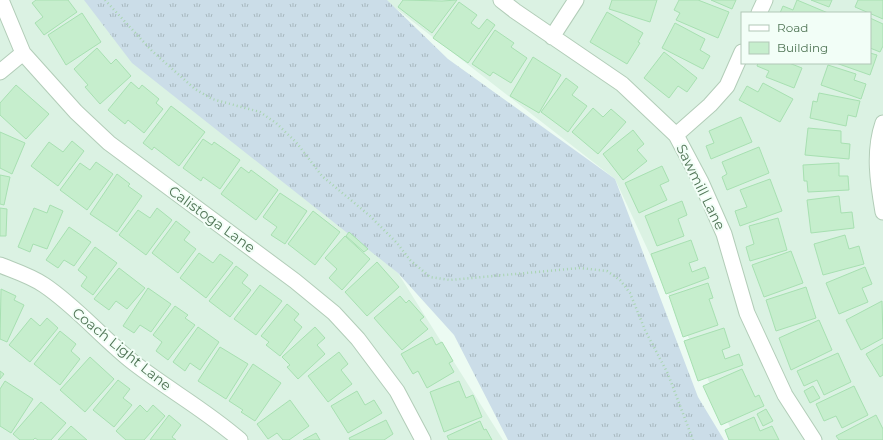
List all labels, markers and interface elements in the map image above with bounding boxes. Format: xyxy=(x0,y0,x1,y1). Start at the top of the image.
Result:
legend xyxy=(741,12,871,64)
text: Road xyxy=(777,20,808,35)
text: Building xyxy=(777,40,828,55)
street label: Sawmill Lane xyxy=(672,141,730,233)
street label: Calistoga Lane xyxy=(165,182,259,256)
street label: Coach Light Lane xyxy=(69,304,175,394)

